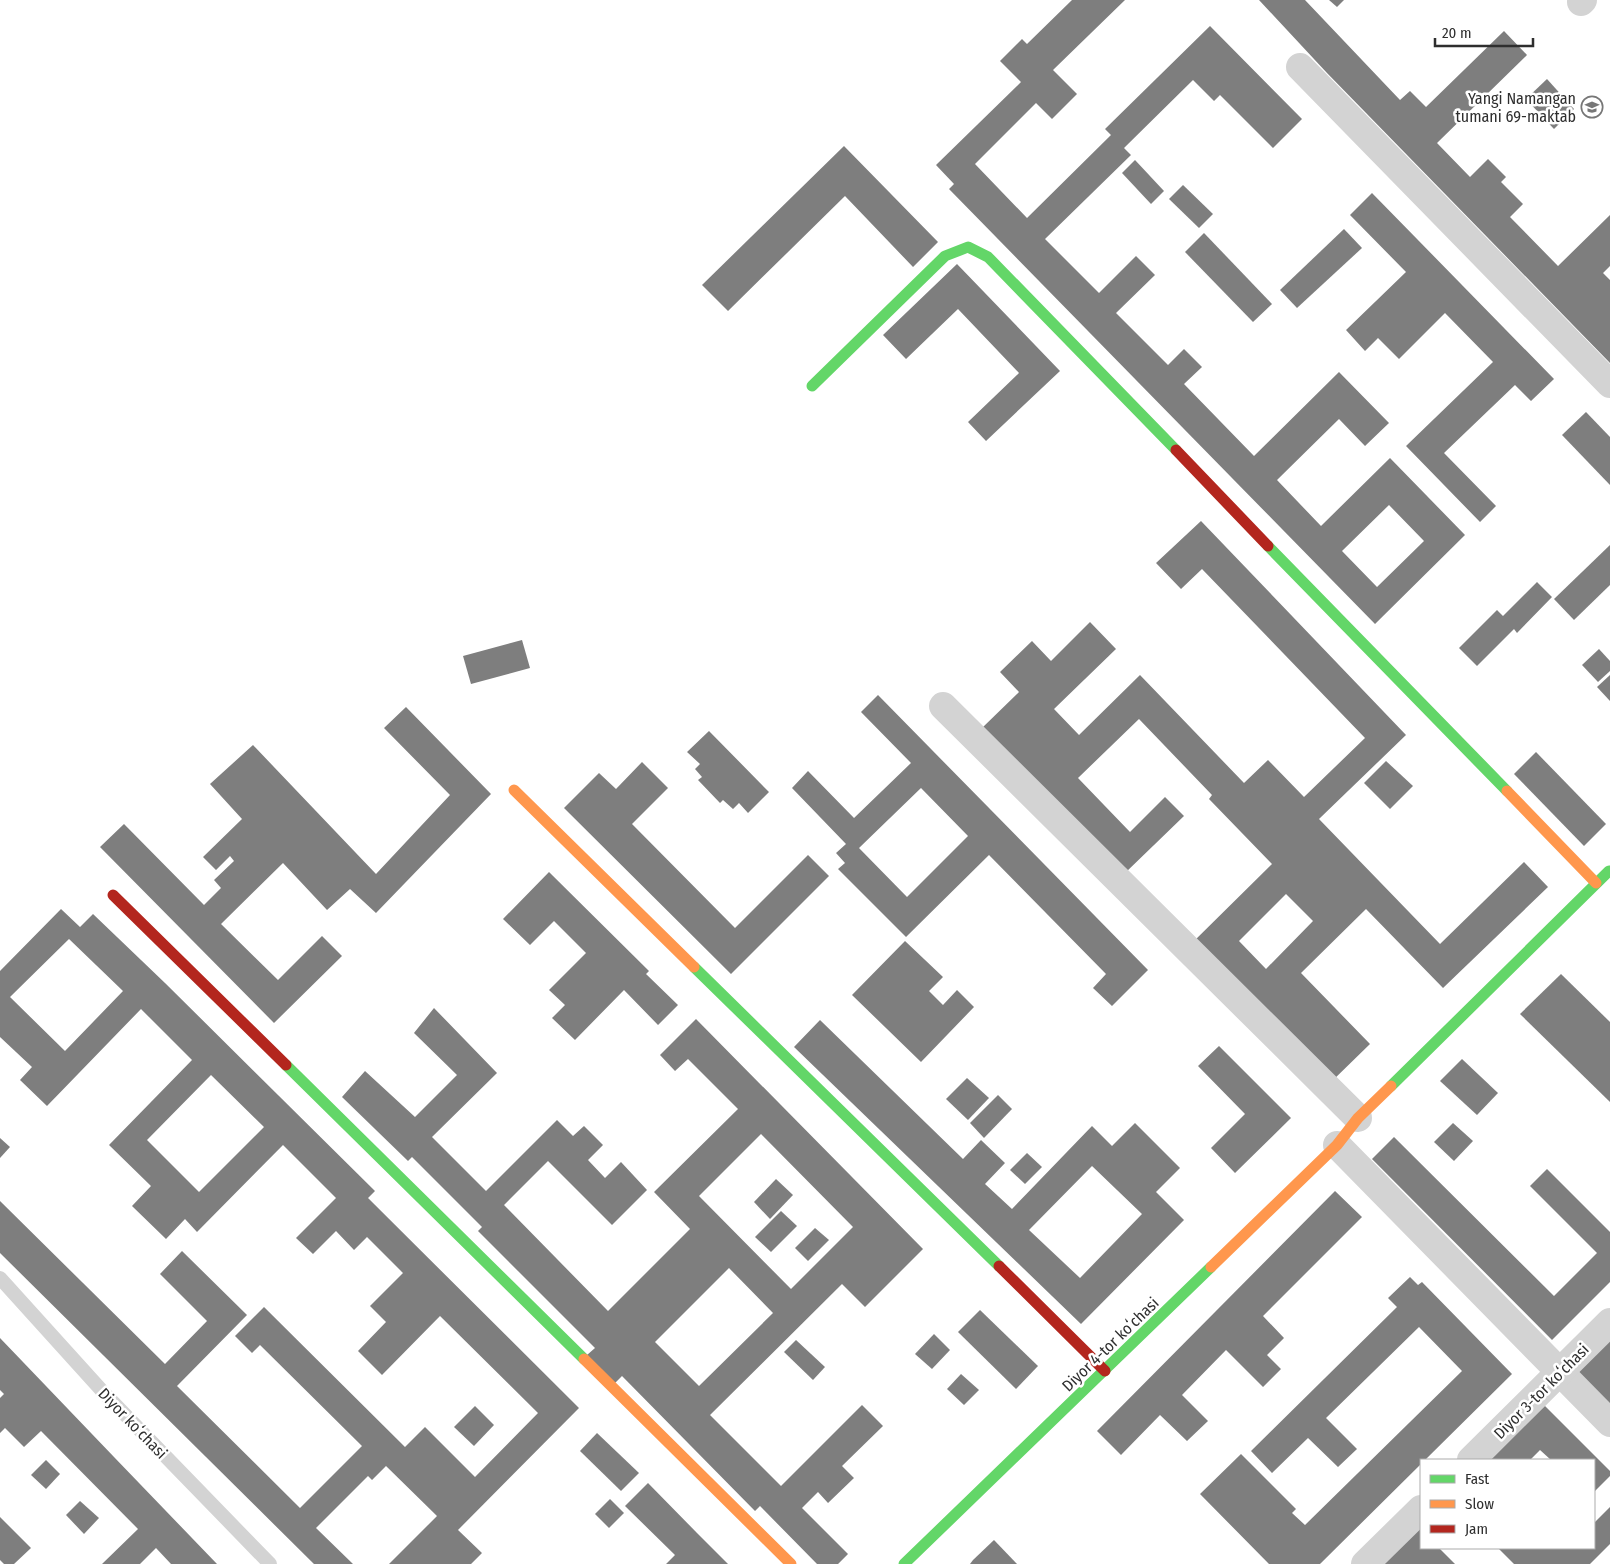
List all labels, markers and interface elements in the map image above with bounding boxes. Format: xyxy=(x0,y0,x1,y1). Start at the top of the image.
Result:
scale bar xyxy=(1435,15,1532,47)
text: 20 m xyxy=(1442,24,1472,42)
place label: Yangi Namangan tumani 69-maktab xyxy=(1456,89,1576,126)
school or university icon: Yangi Namangan tumani 69-maktab xyxy=(1580,95,1604,119)
street label: Diyor 4-tor koʻchasi xyxy=(1058,1293,1163,1395)
street label: Diyor 3-tor koʻchasi xyxy=(1490,1340,1593,1443)
street label: Diyor koʻchasi xyxy=(94,1384,171,1463)
legend xyxy=(1420,1459,1595,1549)
text: Fast xyxy=(1465,1470,1489,1488)
text: Slow xyxy=(1465,1495,1494,1513)
text: Jam xyxy=(1465,1520,1488,1538)

